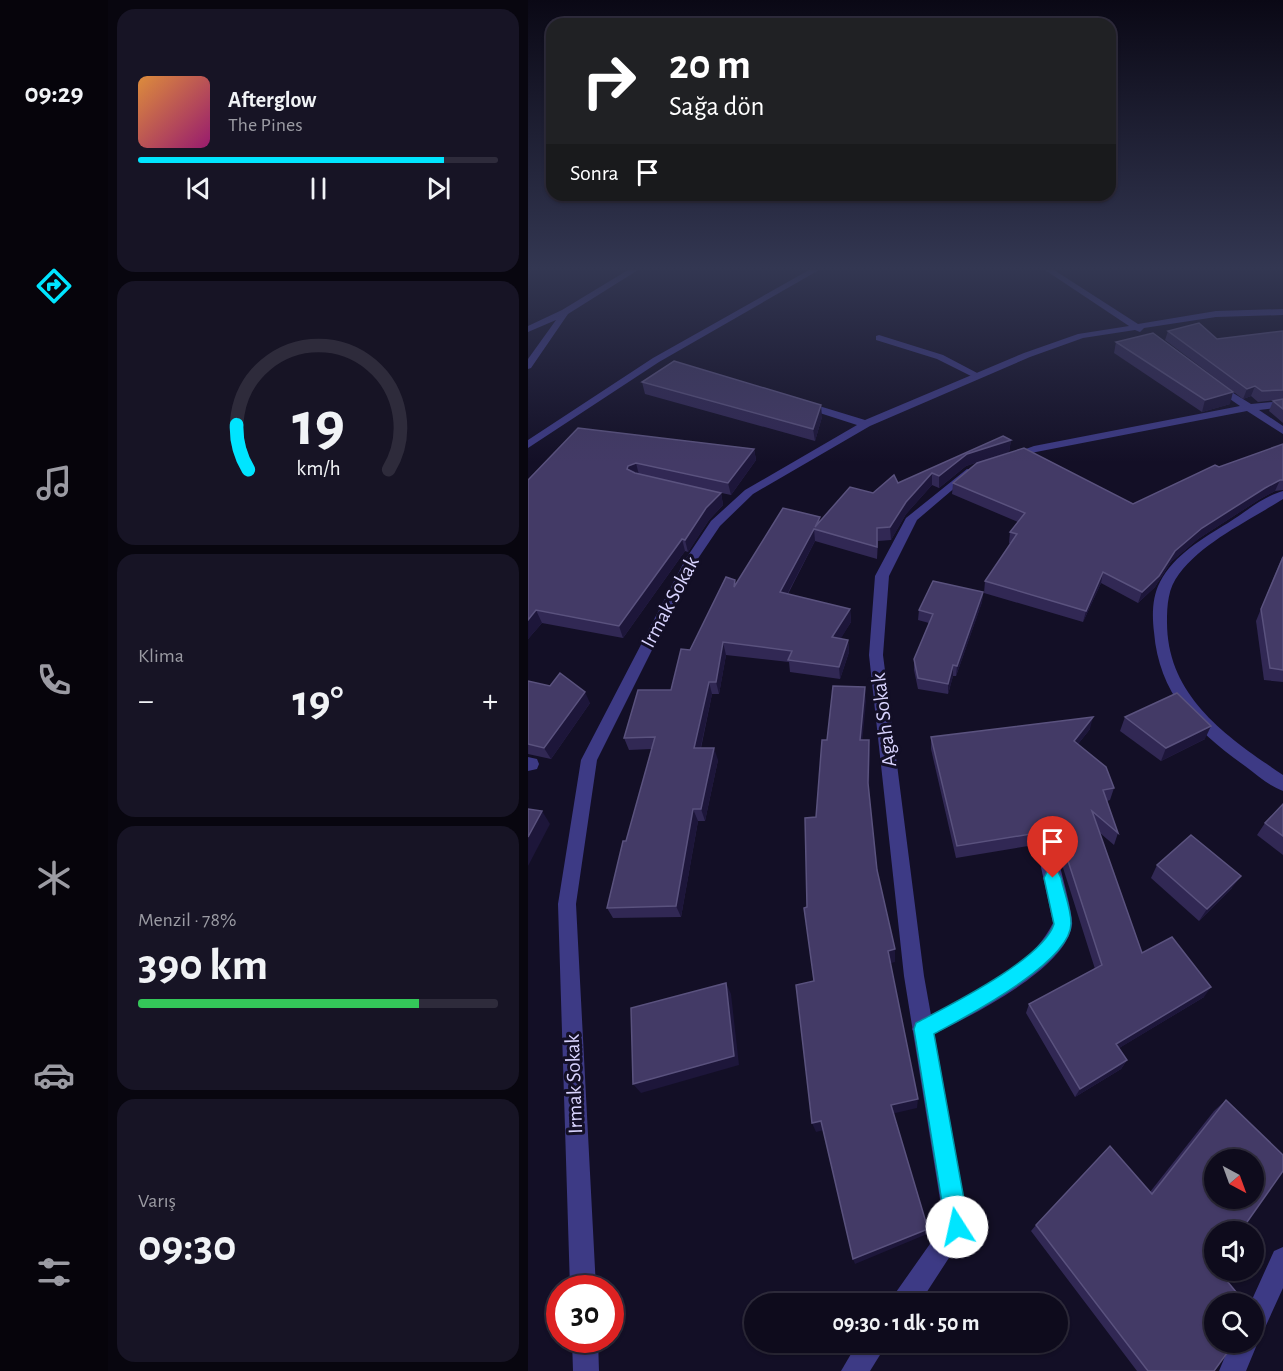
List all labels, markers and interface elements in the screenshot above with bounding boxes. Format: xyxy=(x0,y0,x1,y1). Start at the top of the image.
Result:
icon: right xyxy=(570,42,648,120)
text: 20 m xyxy=(669,44,751,86)
text: 09:29 xyxy=(24,80,84,107)
text: Afterglow xyxy=(228,89,316,111)
text: Sağa dön xyxy=(669,93,764,120)
text: The Pines xyxy=(228,115,303,135)
icon: arrive xyxy=(631,156,664,189)
text: Sonra xyxy=(570,162,619,184)
icon: previous xyxy=(182,172,215,205)
icon: pause xyxy=(302,172,335,205)
icon: next xyxy=(422,172,455,205)
icon: directions xyxy=(33,265,75,307)
text: 19 xyxy=(292,394,344,456)
text: km/h xyxy=(296,459,340,480)
icon: music xyxy=(33,462,75,504)
street label: Irmak Sokak xyxy=(637,553,703,651)
text: Klima xyxy=(138,646,184,666)
icon: phone xyxy=(33,659,75,701)
street label: Agah Sokak xyxy=(868,671,900,768)
text: 19° xyxy=(292,679,344,724)
text: − xyxy=(138,685,154,718)
text: + xyxy=(482,685,498,718)
pin xyxy=(1027,816,1078,878)
icon: arrive xyxy=(1036,825,1069,858)
icon: climate xyxy=(33,857,75,899)
text: Menzil · 78% xyxy=(138,910,236,930)
text: 390 km xyxy=(138,943,268,988)
street label: Irmak Sokak xyxy=(562,1033,586,1134)
icon: car xyxy=(33,1054,75,1096)
north arrow xyxy=(1204,1149,1264,1209)
map controls xyxy=(1204,1149,1264,1353)
text: Varış xyxy=(138,1191,176,1211)
position arrow xyxy=(925,1195,989,1259)
button: sound xyxy=(1204,1221,1264,1281)
text: 09:30 xyxy=(138,1224,236,1269)
icon: filters xyxy=(33,1251,75,1293)
speed limit sign: 30 xyxy=(546,1275,624,1353)
button: search xyxy=(1204,1293,1264,1353)
text: 09:30 · 1 dk · 50 m xyxy=(832,1312,980,1334)

